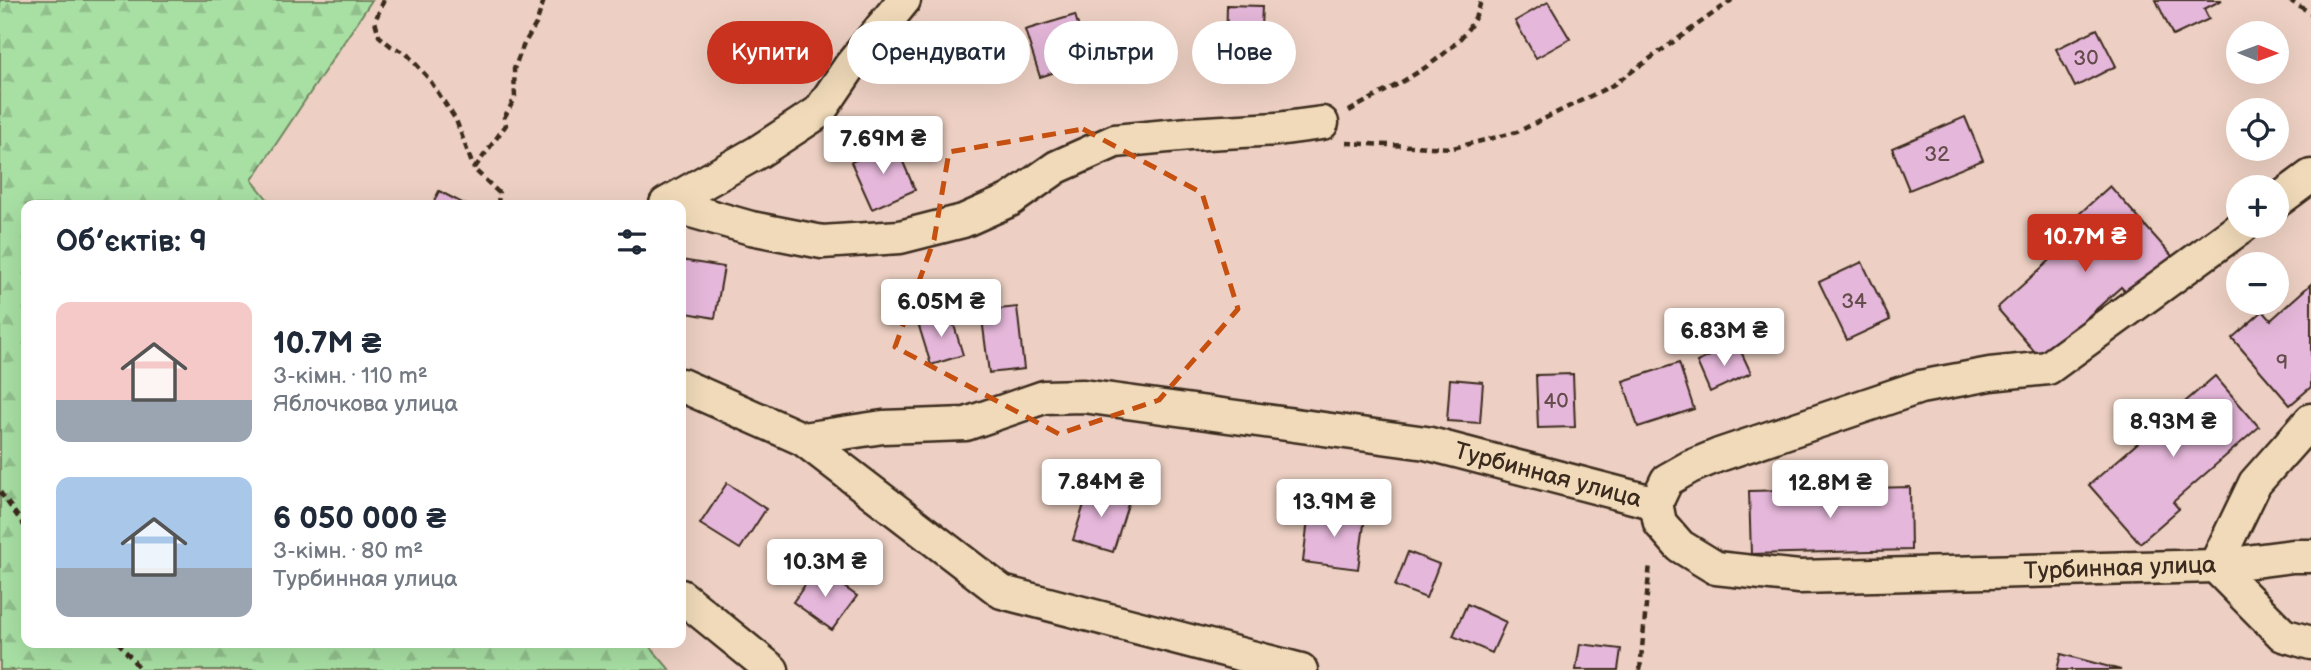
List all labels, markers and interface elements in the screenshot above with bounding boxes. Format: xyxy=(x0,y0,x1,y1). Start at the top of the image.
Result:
chip: Купити xyxy=(707,21,833,84)
chip: Орендувати xyxy=(847,21,1030,84)
chip: Фільтри xyxy=(1044,21,1178,84)
chip: Нове xyxy=(1192,21,1296,84)
north arrow xyxy=(2226,21,2289,84)
map controls xyxy=(2226,21,2289,315)
house number: 30 xyxy=(2073,46,2099,71)
button: locate xyxy=(2226,98,2289,161)
pin: 7.69M ₴ xyxy=(818,116,948,176)
text: 7.69M ₴ xyxy=(840,125,926,153)
house number: 32 xyxy=(1924,142,1950,167)
button: + xyxy=(2226,175,2289,238)
pin: 10.7M ₴ xyxy=(2020,215,2150,274)
icon: filters xyxy=(613,223,651,261)
text: 10.7M ₴ xyxy=(2043,223,2127,251)
text: Об’єктів: 9 xyxy=(56,224,207,260)
button: − xyxy=(2226,252,2289,315)
pin: 6.05M ₴ xyxy=(876,280,1006,339)
text: 6.05M ₴ xyxy=(897,288,985,316)
house number: 34 xyxy=(1841,289,1867,314)
pin: 6.83M ₴ xyxy=(1659,308,1789,368)
text: 6.83M ₴ xyxy=(1680,317,1768,345)
text: 10.7M ₴ xyxy=(273,326,381,362)
icon: home xyxy=(112,330,196,414)
house number: 9 xyxy=(2276,350,2288,375)
text: 3-кімн. · 110 m² xyxy=(273,362,428,390)
house number: 40 xyxy=(1543,389,1569,414)
text: Яблочкова улица xyxy=(273,390,458,418)
pin: 8.93M ₴ xyxy=(2108,400,2238,459)
text: 8.93M ₴ xyxy=(2129,408,2217,436)
street label: Турбинная улица xyxy=(1451,436,1645,514)
pin: 7.84M ₴ xyxy=(1036,460,1166,519)
pin: 12.8M ₴ xyxy=(1765,461,1895,520)
text: 7.84M ₴ xyxy=(1058,468,1144,496)
text: 12.8M ₴ xyxy=(1788,469,1872,497)
pin: 13.9M ₴ xyxy=(1269,480,1399,539)
text: 13.9M ₴ xyxy=(1292,488,1376,516)
text: 6 050 000 ₴ xyxy=(273,501,446,537)
icon: home xyxy=(112,505,196,589)
text: 3-кімн. · 80 m² xyxy=(273,537,423,565)
pin: 10.3M ₴ xyxy=(760,540,890,599)
text: 10.3M ₴ xyxy=(783,548,867,576)
street label: Турбинная улица xyxy=(2023,550,2217,586)
text: Турбинная улица xyxy=(273,565,458,593)

